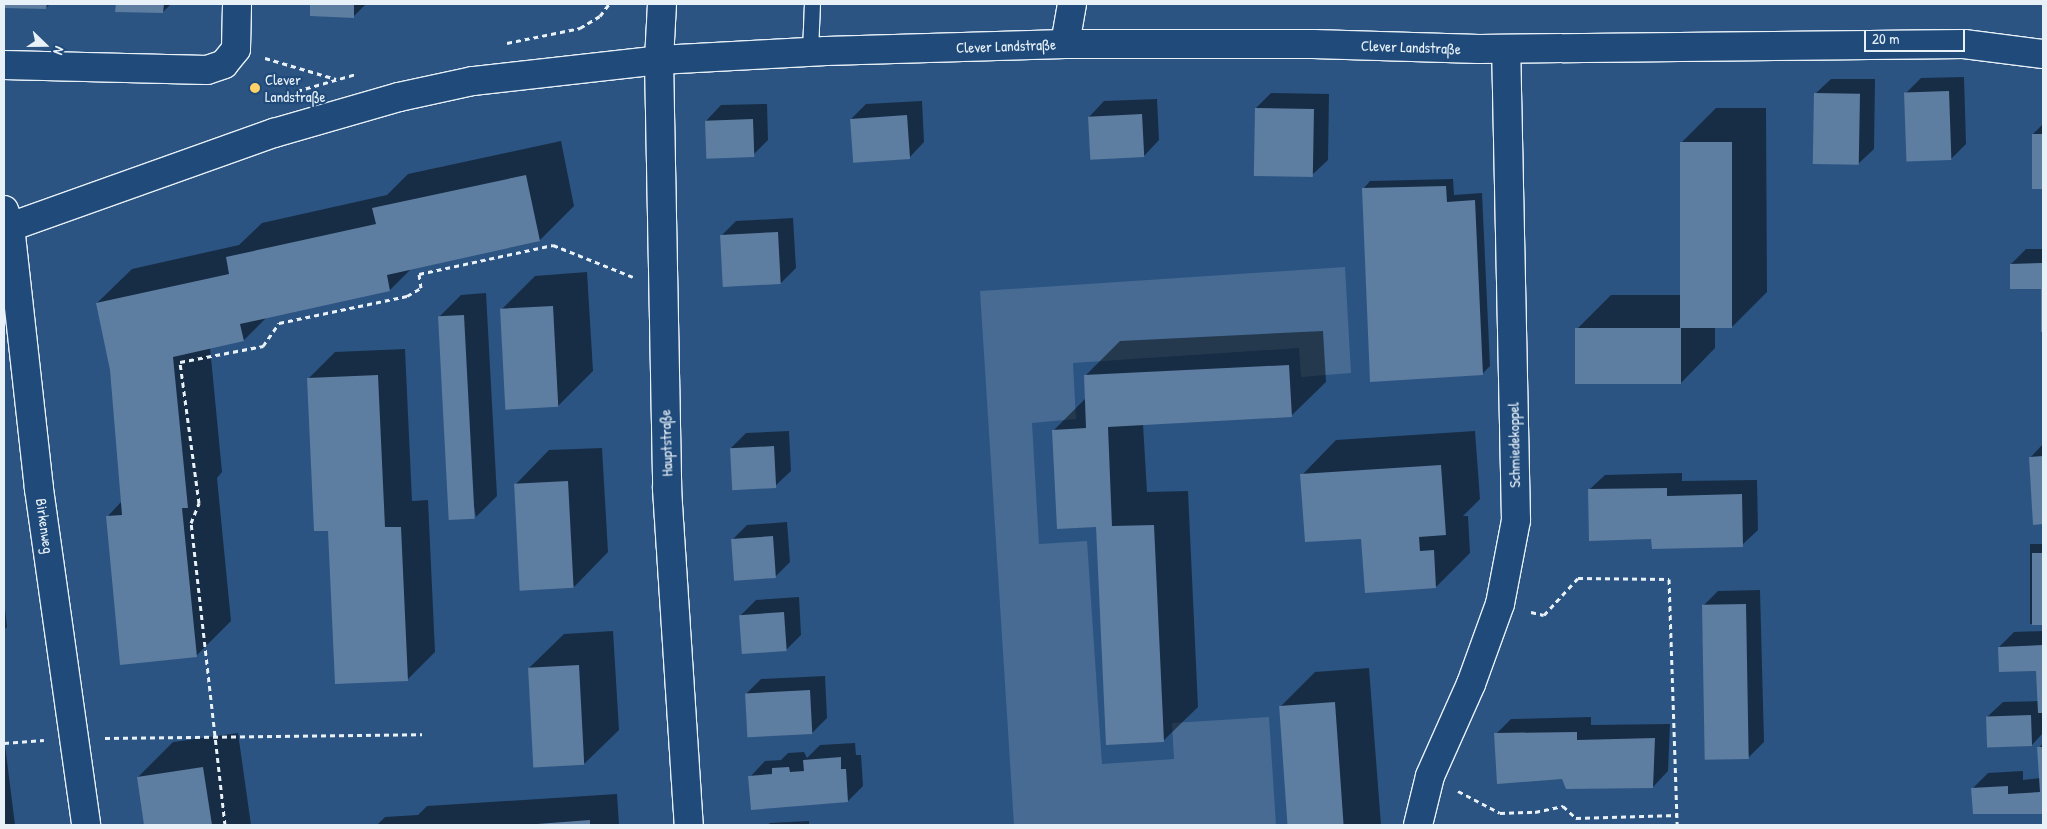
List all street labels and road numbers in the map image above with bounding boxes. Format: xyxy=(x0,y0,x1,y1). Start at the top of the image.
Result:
street label: Clever Landstraße xyxy=(956,35,1056,57)
street label: Clever Landstraße xyxy=(1361,36,1461,58)
street label: Schmiedekoppel xyxy=(1504,402,1524,488)
street label: Hauptstraße xyxy=(656,409,676,477)
street label: Birkenweg xyxy=(32,497,58,555)

